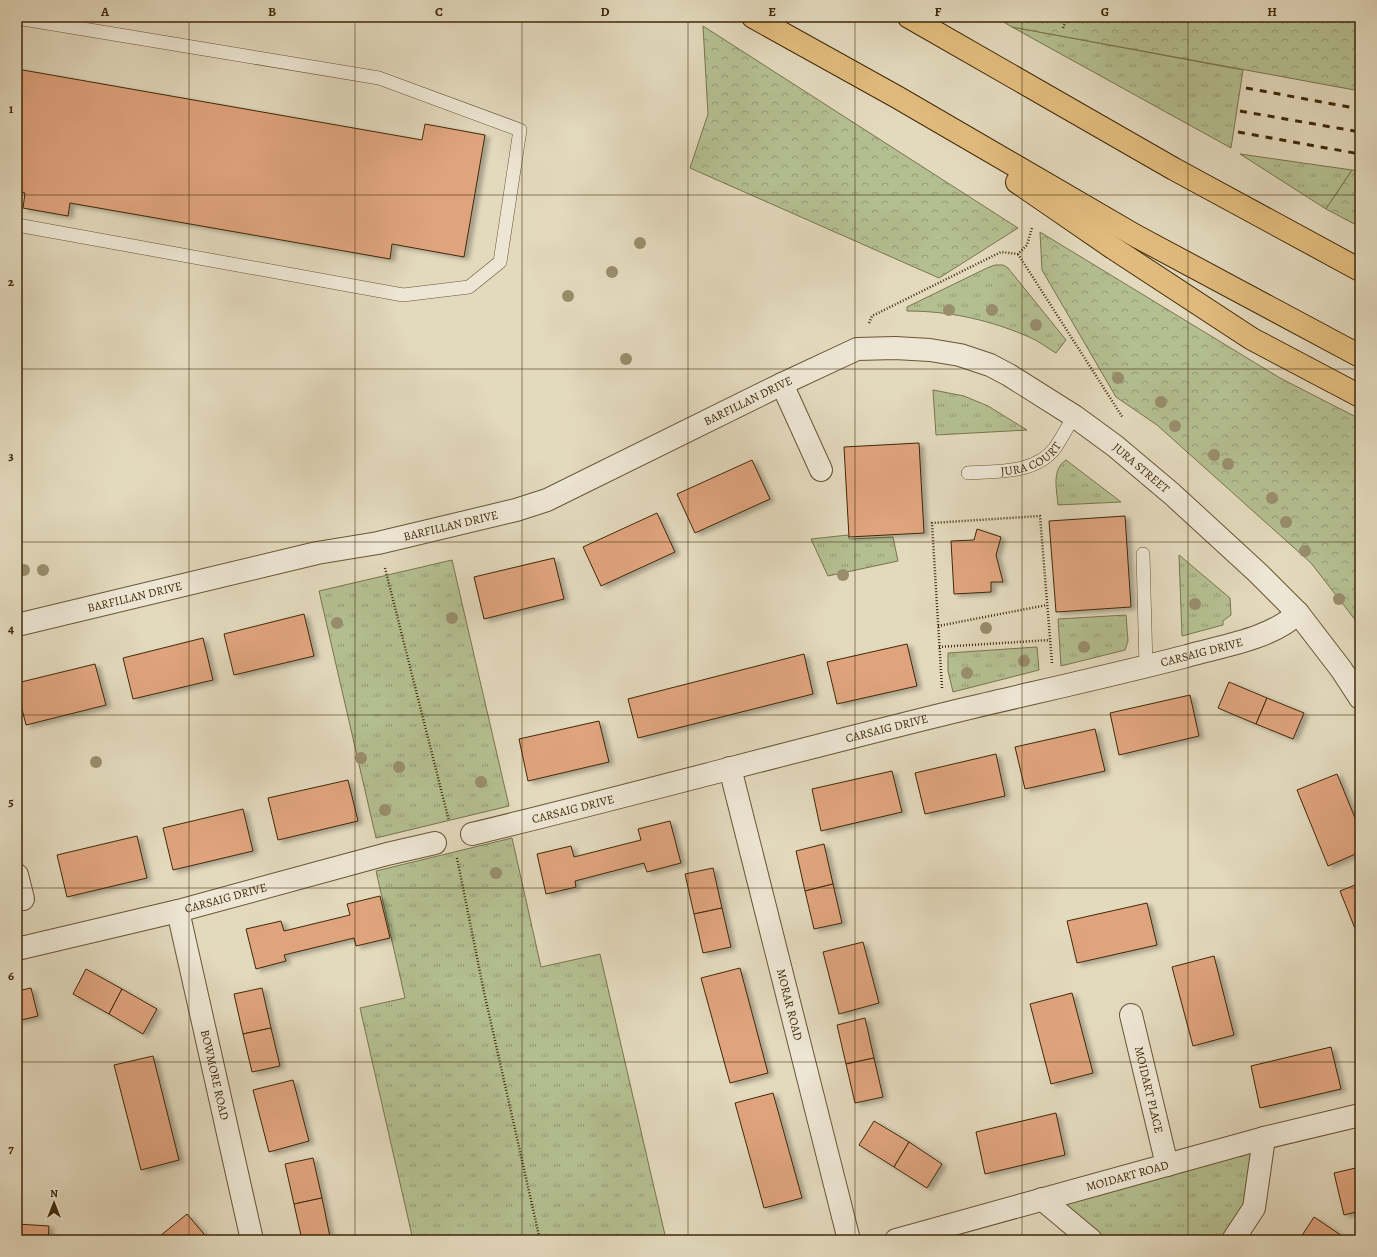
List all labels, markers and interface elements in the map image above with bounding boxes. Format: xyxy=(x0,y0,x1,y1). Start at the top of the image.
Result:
text: A xyxy=(100,3,110,20)
text: B xyxy=(268,3,276,20)
text: C xyxy=(435,3,443,20)
text: D xyxy=(600,3,610,20)
text: E xyxy=(768,3,776,20)
text: F xyxy=(935,3,942,20)
text: G xyxy=(1101,3,1109,20)
text: H xyxy=(1267,3,1277,20)
text: 1 xyxy=(9,100,14,117)
text: 2 xyxy=(8,273,15,290)
street label: BARFILLAN DRIVE xyxy=(701,372,795,429)
street label: JURA COURT xyxy=(1000,439,1065,479)
street label: JURA STREET xyxy=(1109,439,1173,497)
text: 3 xyxy=(8,447,14,464)
street label: BARFILLAN DRIVE xyxy=(402,507,500,545)
street label: BARFILLAN DRIVE xyxy=(86,578,184,616)
text: 4 xyxy=(8,620,14,637)
street label: CARSAIG DRIVE xyxy=(1159,634,1245,670)
street label: CARSAIG DRIVE xyxy=(844,710,930,746)
street label: CARSAIG DRIVE xyxy=(530,791,616,827)
text: 5 xyxy=(8,793,14,810)
street label: CARSAIG DRIVE xyxy=(183,879,269,917)
text: 6 xyxy=(8,967,14,984)
street label: MORAR ROAD xyxy=(773,967,806,1042)
street label: BOWMORE ROAD xyxy=(197,1028,233,1122)
street label: MOIDART PLACE xyxy=(1131,1045,1167,1135)
text: 7 xyxy=(8,1140,14,1157)
street label: MOIDART ROAD xyxy=(1084,1157,1170,1195)
north arrow xyxy=(34,1183,74,1223)
text: N xyxy=(50,1186,58,1201)

